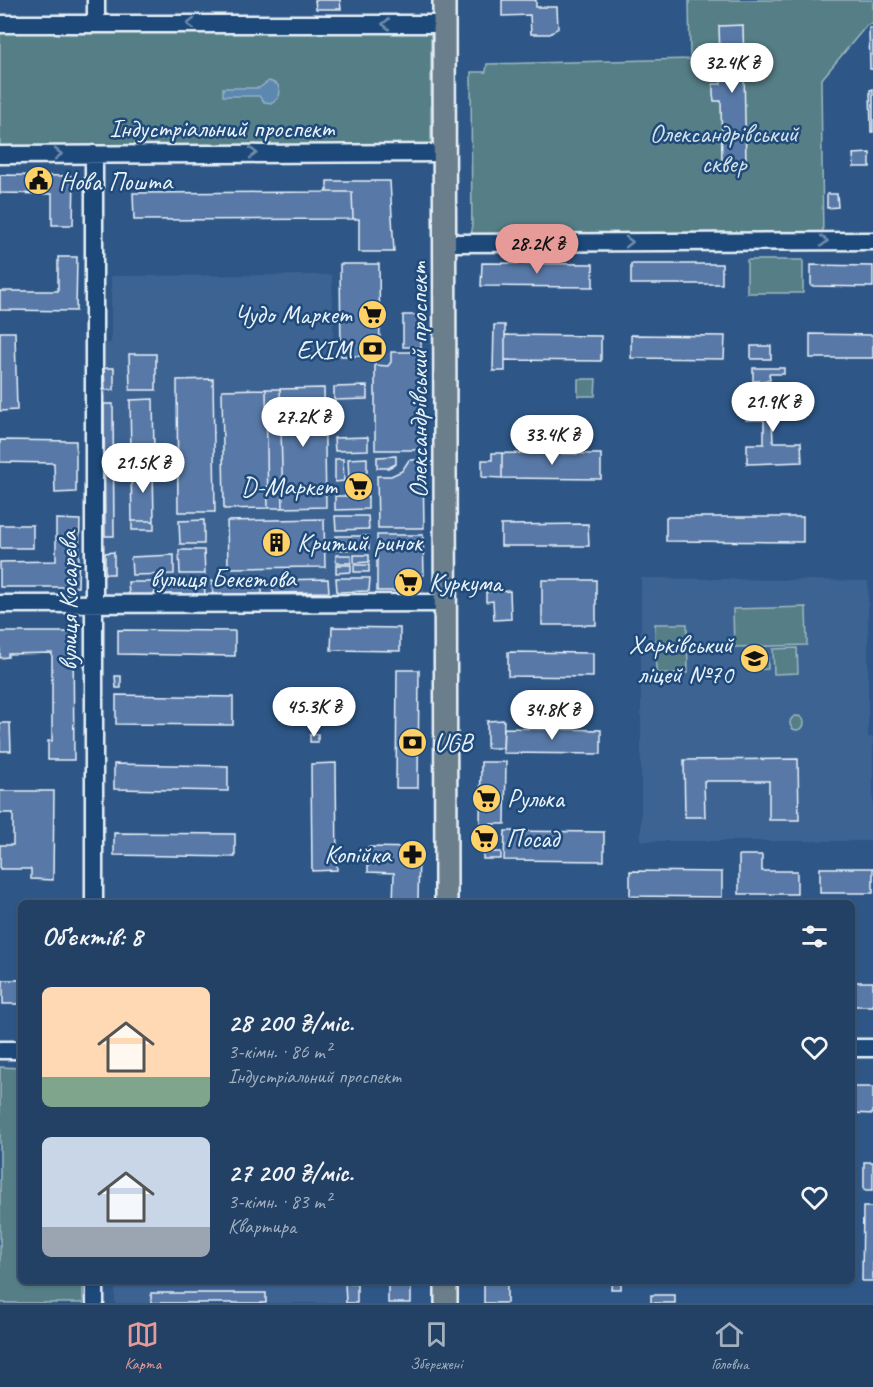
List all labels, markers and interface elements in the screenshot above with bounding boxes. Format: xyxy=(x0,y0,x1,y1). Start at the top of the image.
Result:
one-way arrow xyxy=(186,18,195,30)
one-way arrow xyxy=(381,18,390,30)
pin: 32.4K ₴ xyxy=(677,43,787,94)
text: 32.4K ₴ xyxy=(704,50,760,75)
street label: Індустріальний проспект xyxy=(109,112,336,145)
park label: Олександрівський сквер xyxy=(650,117,801,180)
one-way arrow xyxy=(249,147,258,159)
one-way arrow xyxy=(54,148,63,160)
public building icon: Нова Пошта xyxy=(22,165,54,197)
place label: Нова Пошта xyxy=(59,165,174,198)
pin: 28.2K ₴ xyxy=(482,224,592,275)
text: 28.2K ₴ xyxy=(509,231,565,256)
one-way arrow xyxy=(820,235,829,247)
one-way arrow xyxy=(625,236,634,248)
street label: Олександрівський проспект xyxy=(402,260,435,498)
place label: Чудо Маркет xyxy=(234,298,353,331)
supermarket icon: Чудо Маркет xyxy=(356,298,388,330)
place label: EXIM xyxy=(297,333,354,366)
bank icon: EXIM xyxy=(357,333,389,365)
pin: 21.9K ₴ xyxy=(718,382,828,433)
text: 21.9K ₴ xyxy=(746,389,800,414)
pin: 27.2K ₴ xyxy=(248,397,358,448)
text: 27.2K ₴ xyxy=(275,404,331,429)
pin: 33.4K ₴ xyxy=(497,415,607,466)
text: 33.4K ₴ xyxy=(524,422,580,447)
pin: 21.5K ₴ xyxy=(88,443,198,494)
text: 21.5K ₴ xyxy=(116,450,170,475)
place label: D-Mаркет xyxy=(241,470,338,503)
supermarket icon: D-Mаркет xyxy=(342,470,374,502)
building icon: Критий ринок xyxy=(260,526,292,558)
place label: Критий ринок xyxy=(297,526,424,559)
street label: вулиця Косарєва xyxy=(52,530,85,671)
street label: вулиця Бекетова xyxy=(150,562,297,595)
supermarket icon: Куркума xyxy=(392,566,424,598)
place label: Куркума xyxy=(429,566,504,599)
place label: Харківський ліцей №70 xyxy=(629,628,735,691)
school or university icon: Харківський ліцей №70 xyxy=(738,643,770,675)
pin: 45.3K ₴ xyxy=(259,687,369,738)
pin: 34.8K ₴ xyxy=(497,690,607,741)
text: 45.3K ₴ xyxy=(287,694,341,719)
text: 34.8K ₴ xyxy=(524,697,580,722)
bank icon: UGB xyxy=(397,726,429,758)
place label: UGB xyxy=(434,726,474,759)
supermarket icon: Рулька xyxy=(470,782,502,814)
place label: Рулька xyxy=(507,782,566,815)
supermarket icon: Посад xyxy=(469,822,501,854)
place label: Посад xyxy=(506,822,562,855)
place label: Копійка xyxy=(324,838,393,871)
pharmacy icon: Копійка xyxy=(396,838,428,870)
text: Об’єктів: 8 xyxy=(42,920,142,953)
icon: filters xyxy=(798,920,831,953)
text: 28 200 ₴/міс. xyxy=(228,1006,354,1039)
icon: home xyxy=(90,1011,162,1083)
icon: heart xyxy=(798,1031,831,1064)
text: 3-кімн. · 86 m² xyxy=(228,1039,331,1064)
text: Індустріальний проспект xyxy=(228,1064,401,1089)
text: 27 200 ₴/міс. xyxy=(228,1156,353,1189)
icon: home xyxy=(90,1161,162,1233)
icon: heart xyxy=(798,1181,831,1214)
text: 3-кімн. · 83 m² xyxy=(228,1189,331,1214)
text: Квартира xyxy=(228,1214,296,1239)
tab: Карта xyxy=(125,1318,161,1374)
tab: Збережені xyxy=(410,1318,462,1374)
tab: Головна xyxy=(711,1318,748,1374)

